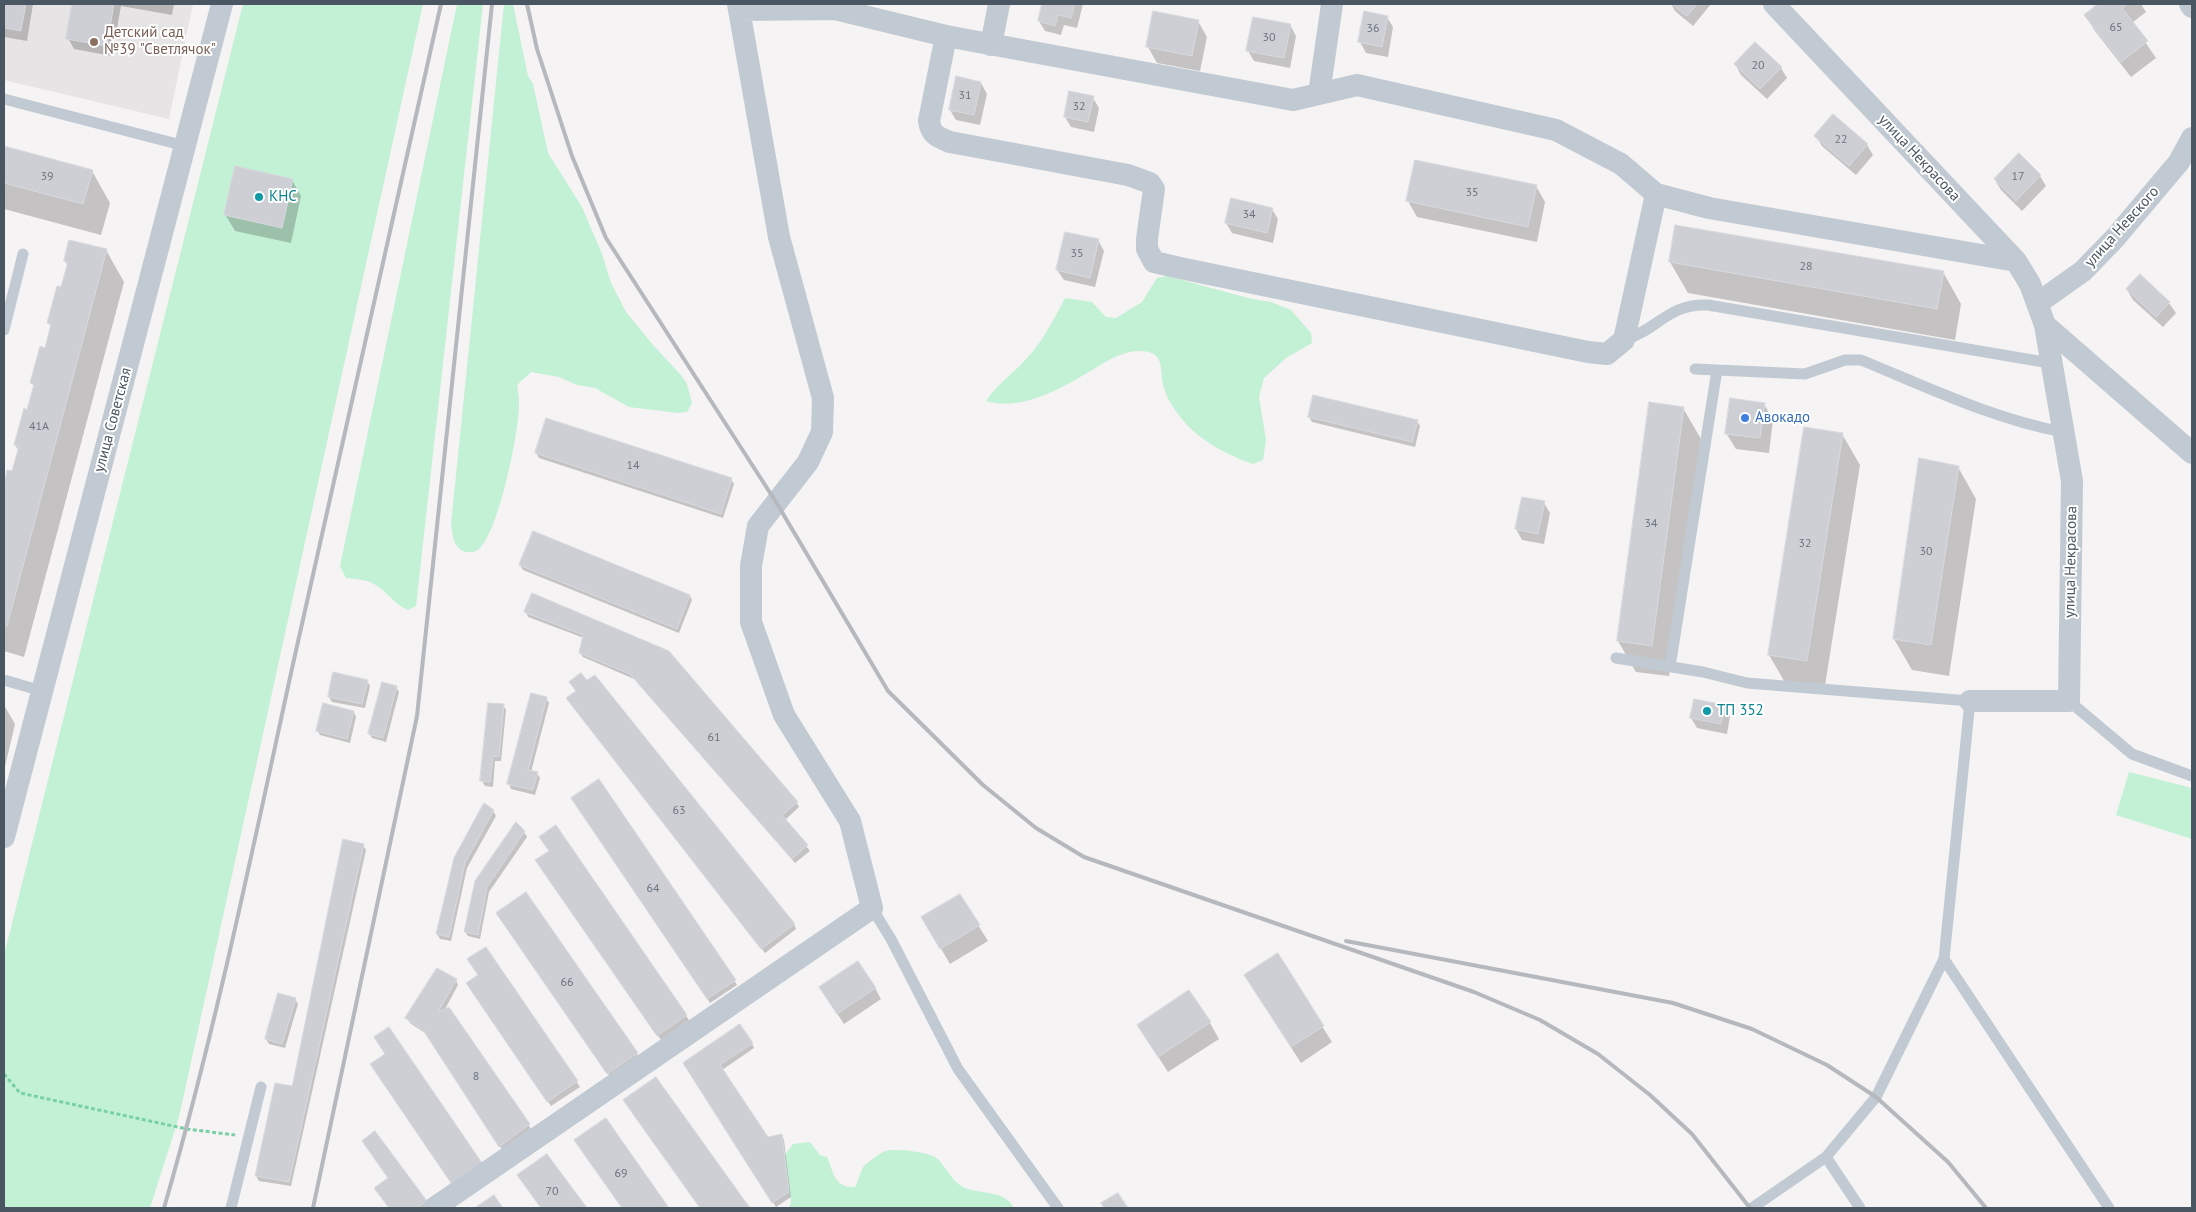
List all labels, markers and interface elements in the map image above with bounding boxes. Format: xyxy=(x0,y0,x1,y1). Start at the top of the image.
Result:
house number: 65 xyxy=(2109,21,2123,35)
house number: 36 xyxy=(1366,22,1380,36)
place label: Детский сад №39 "Светлячок" xyxy=(104,24,216,59)
house number: 30 xyxy=(1262,31,1276,45)
marker: Детский сад №39 "Светлячок" xyxy=(88,36,100,48)
house number: 20 xyxy=(1751,59,1765,73)
house number: 31 xyxy=(958,89,972,103)
house number: 32 xyxy=(1072,100,1086,114)
street label: улица Некрасова xyxy=(1874,111,1964,205)
house number: 22 xyxy=(1834,133,1848,147)
house number: 39 xyxy=(40,170,54,184)
house number: 17 xyxy=(2011,170,2025,184)
street label: улица Невского xyxy=(2081,183,2163,271)
house number: 35 xyxy=(1465,186,1479,200)
place label: КНС xyxy=(269,188,297,206)
marker: КНС xyxy=(253,191,265,203)
house number: 34 xyxy=(1242,208,1256,222)
house number: 35 xyxy=(1070,247,1084,261)
house number: 28 xyxy=(1799,260,1813,274)
street label: улица Советская xyxy=(90,366,136,474)
place label: Авокадо xyxy=(1755,409,1810,427)
marker: Авокадо xyxy=(1739,412,1751,424)
house number: 41А xyxy=(29,420,49,434)
house number: 14 xyxy=(626,459,640,473)
street label: улица Некрасова xyxy=(2061,506,2081,618)
house number: 34 xyxy=(1644,517,1658,531)
house number: 32 xyxy=(1798,537,1812,551)
house number: 30 xyxy=(1919,545,1933,559)
place label: ТП 352 xyxy=(1717,702,1764,720)
marker: ТП 352 xyxy=(1701,705,1713,717)
house number: 61 xyxy=(707,731,721,745)
house number: 63 xyxy=(672,804,686,818)
house number: 64 xyxy=(646,882,660,896)
house number: 66 xyxy=(560,976,574,990)
house number: 8 xyxy=(473,1070,479,1084)
house number: 69 xyxy=(614,1167,628,1181)
house number: 70 xyxy=(545,1185,559,1199)

